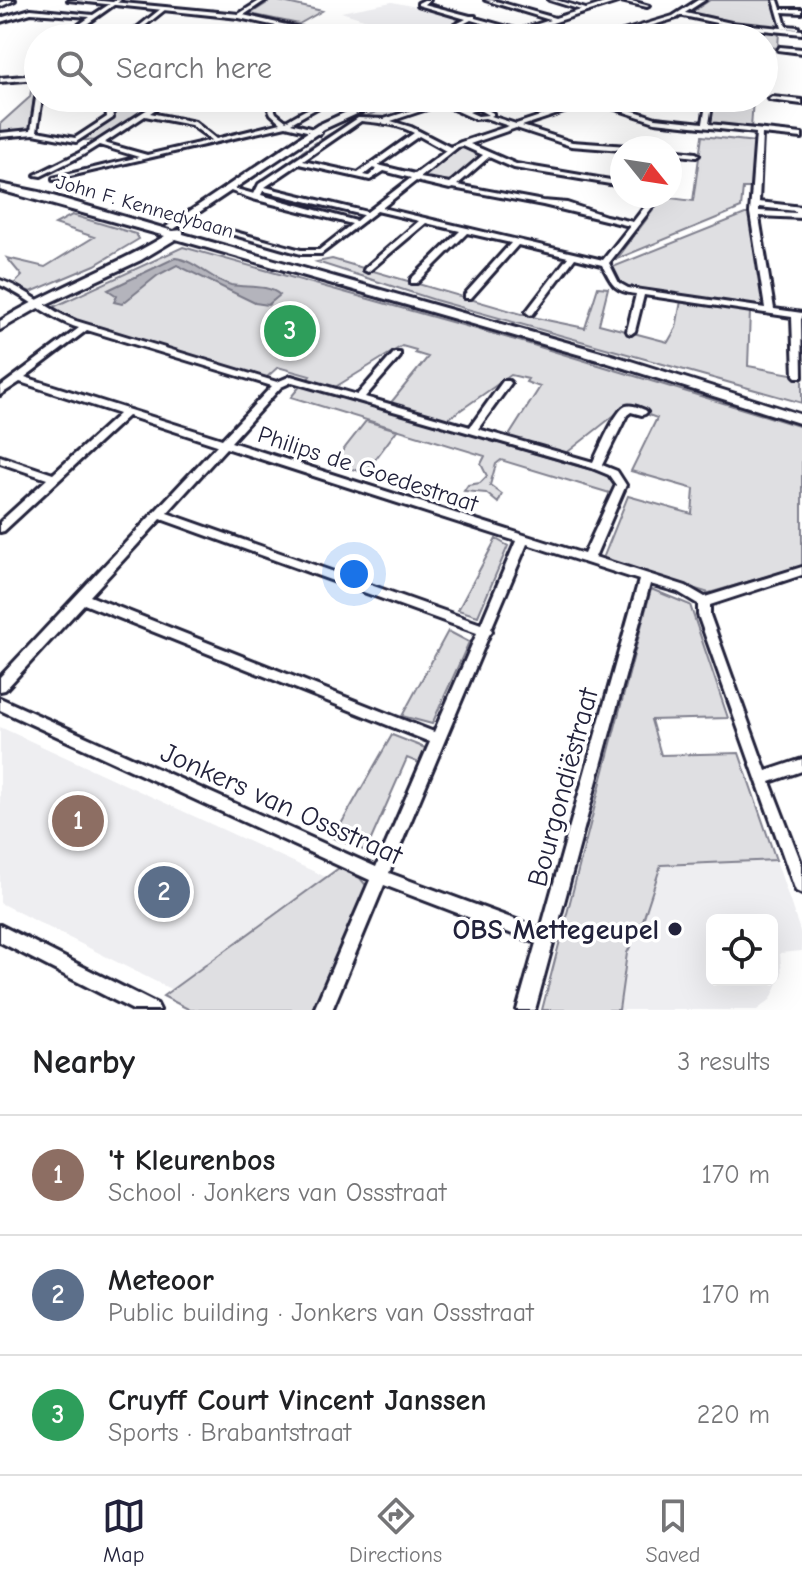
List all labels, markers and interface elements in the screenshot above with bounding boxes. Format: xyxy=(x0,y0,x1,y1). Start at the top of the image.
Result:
search box xyxy=(24,24,778,112)
icon: search xyxy=(52,46,96,90)
text: Search here xyxy=(116,51,272,86)
north arrow xyxy=(610,136,682,208)
street label: John F. Kennedybaan xyxy=(53,170,236,243)
pin: 3 xyxy=(264,301,316,361)
street label: Philips de Goedestraat xyxy=(254,420,483,518)
your location xyxy=(334,554,374,594)
street label: Bourgondiëstraat xyxy=(521,684,605,890)
street label: Jonkers van Ossstraat xyxy=(156,736,408,872)
pin: 1 xyxy=(52,791,104,851)
pin: 2 xyxy=(138,862,190,922)
place label: OBS Mettegeupel xyxy=(452,914,659,946)
map controls xyxy=(706,914,778,986)
button: locate xyxy=(706,914,778,986)
marker: OBS Mettegeupel xyxy=(666,920,684,938)
text: Nearby xyxy=(32,1042,135,1082)
text: 3 results xyxy=(677,1047,770,1077)
text: 't Kleurenbos xyxy=(108,1143,275,1178)
text: 1 xyxy=(53,1160,63,1190)
text: 170 m xyxy=(701,1160,770,1190)
text: School · Jonkers van Ossstraat xyxy=(108,1178,446,1208)
text: Meteoor xyxy=(108,1263,214,1298)
text: 2 xyxy=(52,1280,64,1310)
text: 170 m xyxy=(701,1280,770,1310)
text: Public building · Jonkers van Ossstraat xyxy=(108,1298,534,1328)
text: Cruyff Court Vincent Janssen xyxy=(108,1383,487,1418)
text: 3 xyxy=(52,1400,64,1430)
text: 220 m xyxy=(697,1400,770,1430)
text: Sports · Brabantstraat xyxy=(108,1418,351,1448)
tab: Map xyxy=(102,1494,146,1568)
tab: Directions xyxy=(349,1494,442,1568)
tab: Saved xyxy=(645,1494,700,1568)

